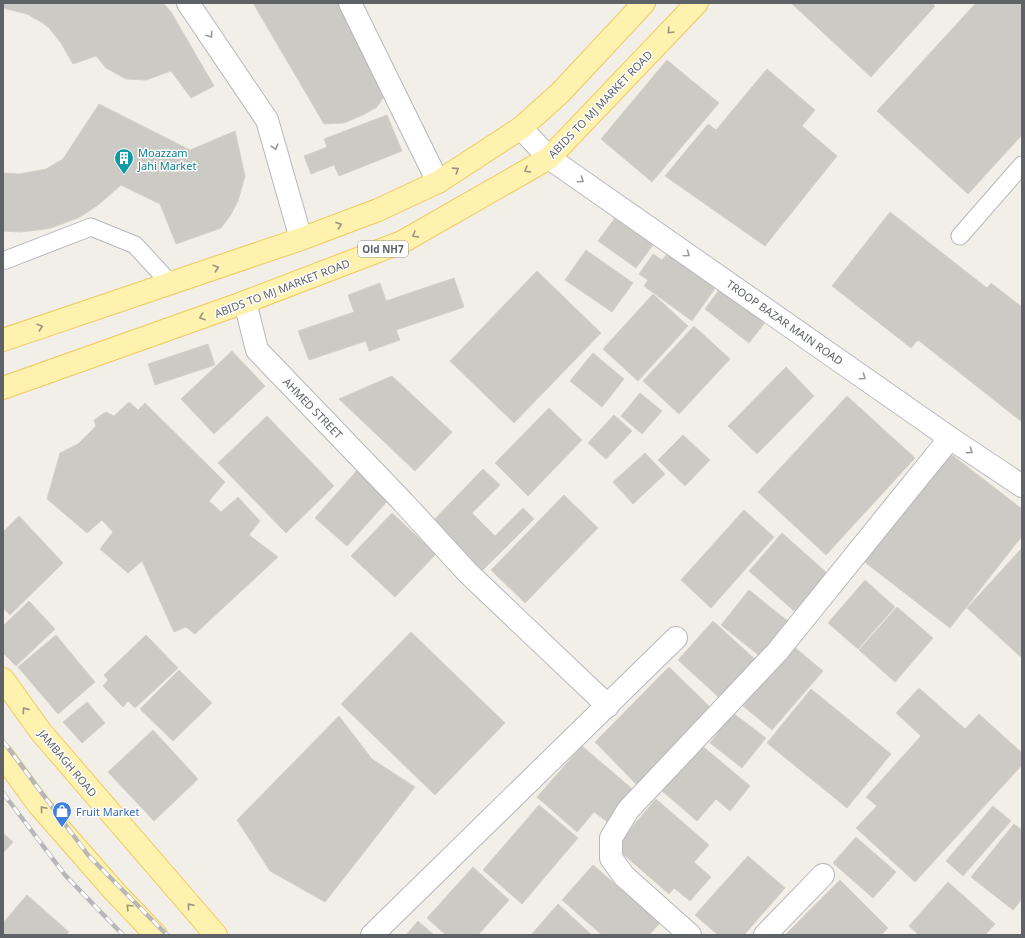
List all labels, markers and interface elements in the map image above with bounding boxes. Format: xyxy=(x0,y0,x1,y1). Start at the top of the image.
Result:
one-way arrow xyxy=(667,26,675,34)
one-way arrow xyxy=(205,31,212,38)
street label: ABIDS TO MJ MARKET ROAD xyxy=(545,47,655,161)
one-way arrow xyxy=(270,143,279,150)
place label: Moazzam Jahi Market xyxy=(137,145,196,173)
building icon: Moazzam Jahi Market xyxy=(113,147,135,175)
one-way arrow xyxy=(524,166,531,173)
one-way arrow xyxy=(452,167,459,175)
one-way arrow xyxy=(576,175,583,182)
one-way arrow xyxy=(335,221,342,229)
one-way arrow xyxy=(411,230,419,237)
road number: Old NH7 xyxy=(358,241,408,257)
one-way arrow xyxy=(683,249,690,257)
street label: ABIDS TO MJ MARKET ROAD xyxy=(212,255,352,321)
one-way arrow xyxy=(212,264,219,272)
street label: TROOP BAZAR MAIN ROAD xyxy=(724,276,846,368)
one-way arrow xyxy=(199,313,206,321)
one-way arrow xyxy=(36,324,43,332)
one-way arrow xyxy=(859,372,866,380)
street label: AHMED STREET xyxy=(280,374,346,442)
one-way arrow xyxy=(966,446,973,453)
one-way arrow xyxy=(23,708,30,715)
street label: JAMBAGH ROAD xyxy=(35,726,101,800)
shop icon: Fruit Market xyxy=(51,800,73,828)
place label: Fruit Market xyxy=(76,804,139,819)
one-way arrow xyxy=(41,807,48,814)
one-way arrow xyxy=(188,903,195,910)
one-way arrow xyxy=(126,904,134,912)

